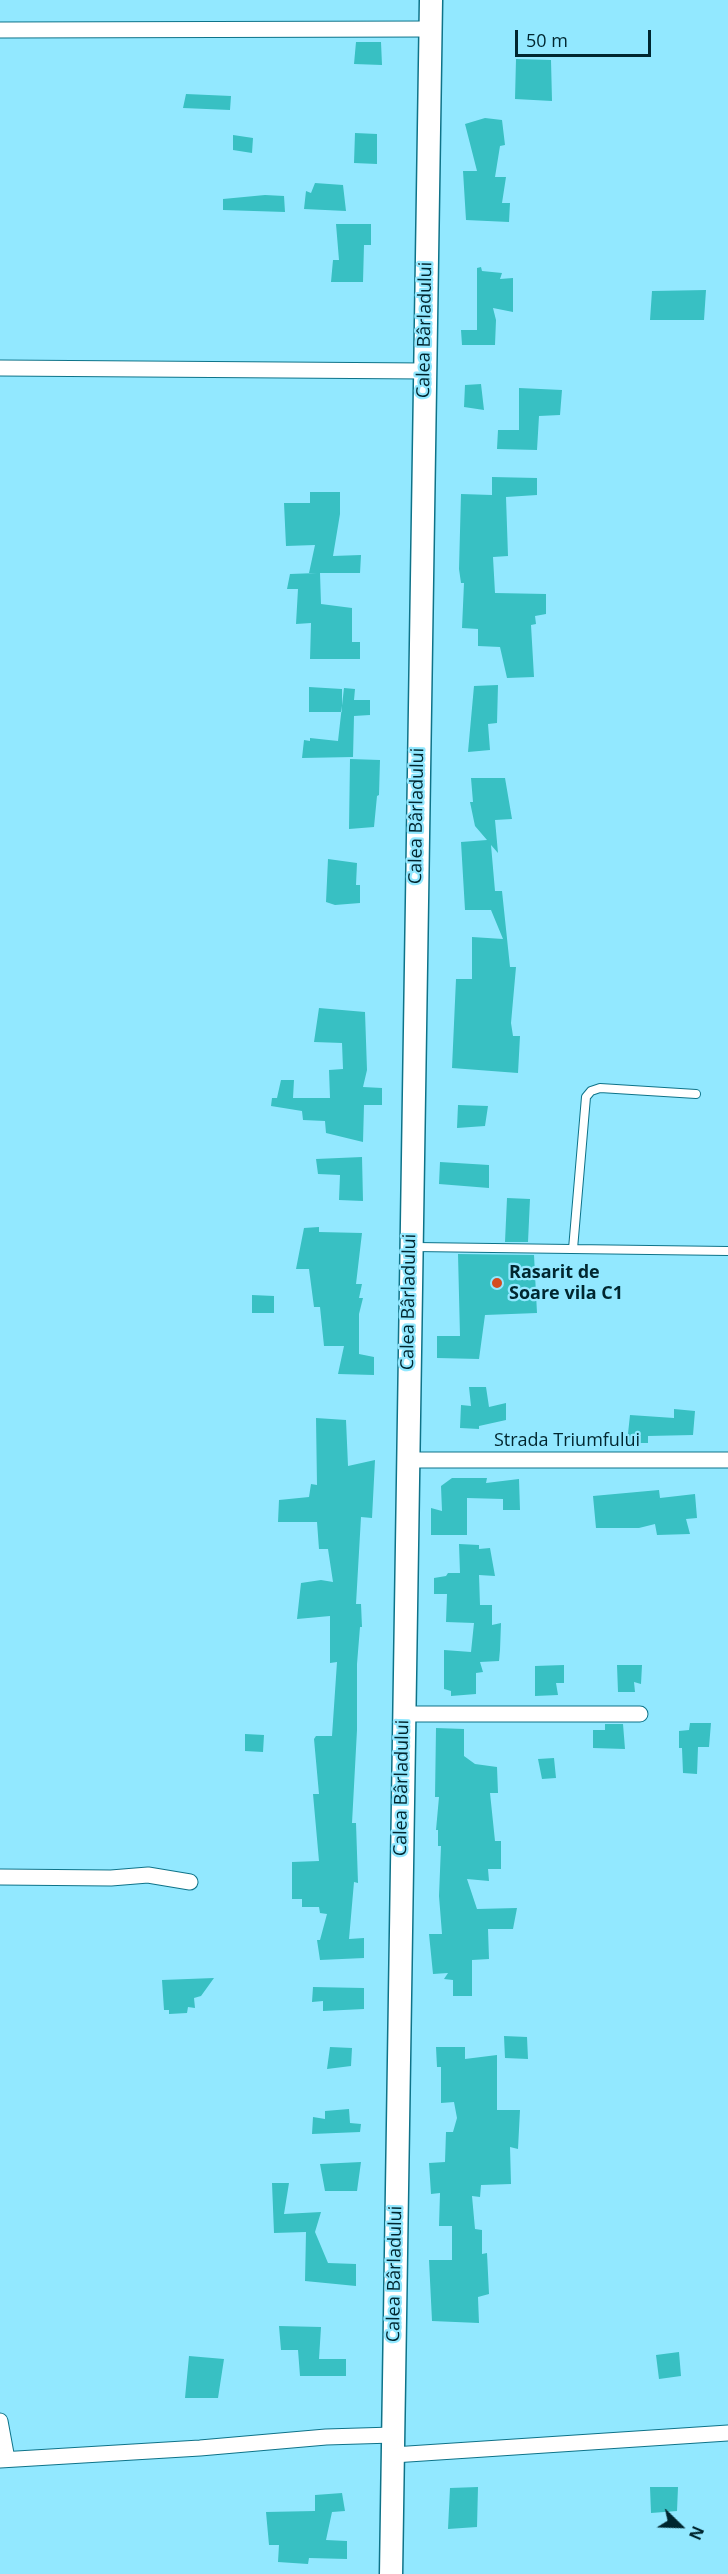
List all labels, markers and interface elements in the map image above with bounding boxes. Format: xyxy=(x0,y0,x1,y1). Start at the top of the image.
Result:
scale bar xyxy=(518,18,654,56)
text: 50 m xyxy=(526,28,568,52)
street label: Calea Bârladului xyxy=(413,262,437,398)
street label: Calea Bârladului xyxy=(405,748,429,884)
street label: Calea Bârladului xyxy=(397,1234,421,1370)
place label: Rasarit de Soare vila C1 xyxy=(509,1262,623,1304)
marker: Rasarit de Soare vila C1 xyxy=(490,1276,504,1290)
street label: Strada Triumfului xyxy=(494,1430,640,1452)
street label: Calea Bârladului xyxy=(390,1720,414,1856)
street label: Calea Bârladului xyxy=(383,2206,407,2342)
north arrow xyxy=(650,2496,710,2556)
text: N xyxy=(684,2523,709,2543)

